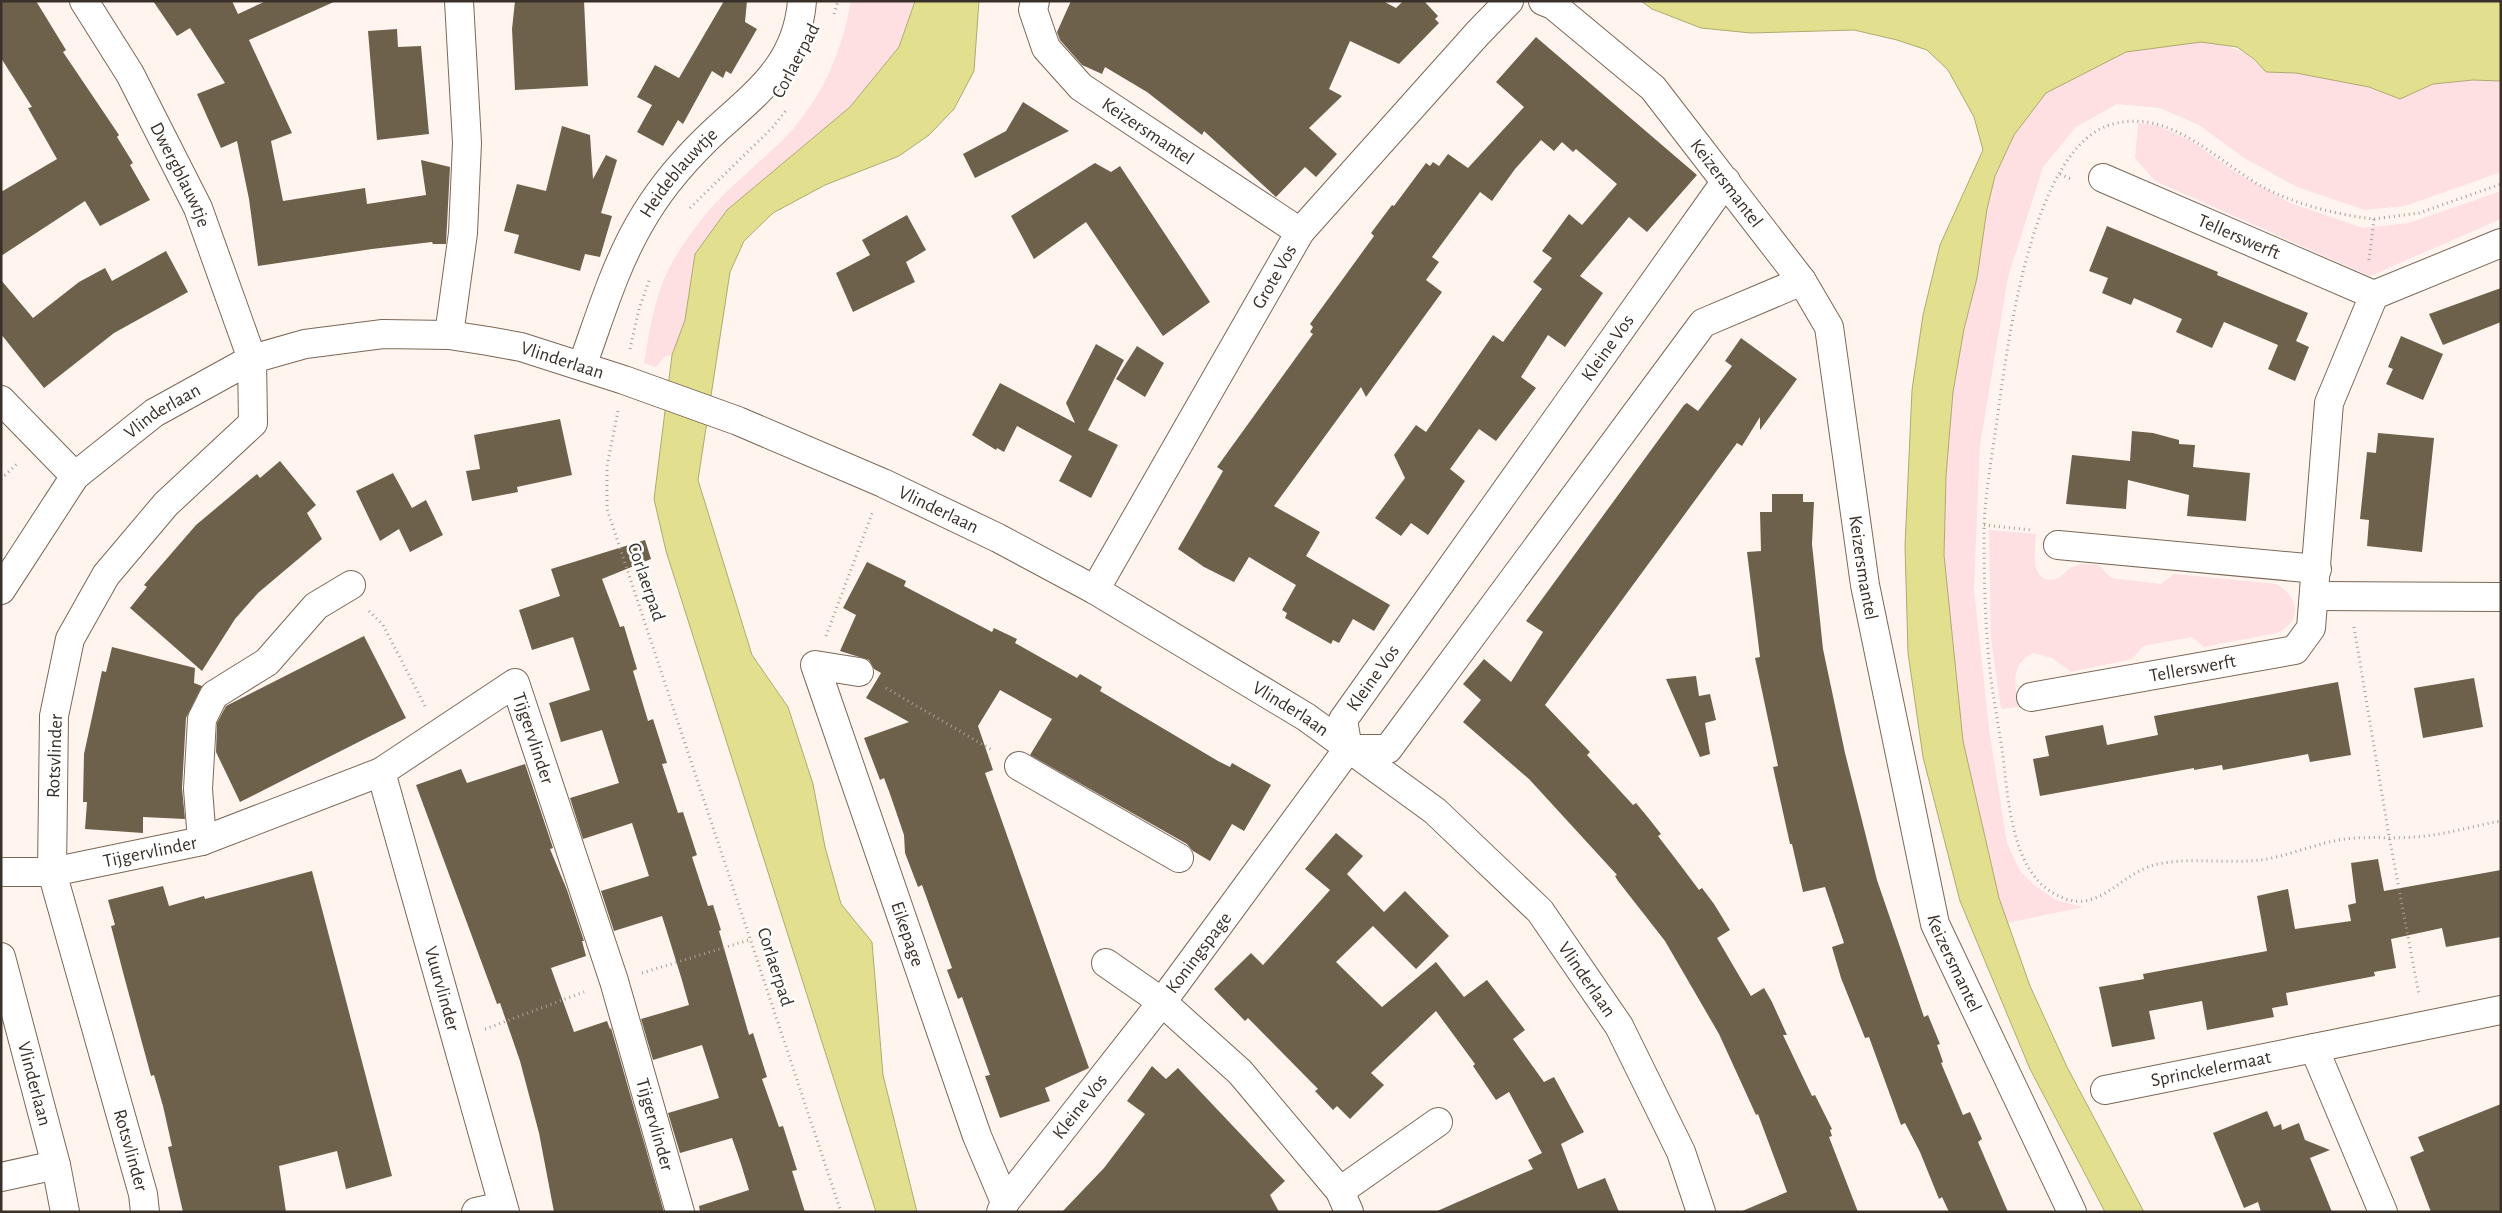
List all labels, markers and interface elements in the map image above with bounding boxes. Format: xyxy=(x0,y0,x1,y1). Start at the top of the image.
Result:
street label: Corlaerpad xyxy=(768,20,824,101)
street label: Keizersmantel xyxy=(1099,94,1197,168)
street label: Dwergblauwtje xyxy=(147,119,214,230)
street label: Heideblauwtje xyxy=(636,124,721,221)
street label: Keizersmantel xyxy=(1687,136,1766,231)
street label: Tellerswerft xyxy=(2195,211,2283,263)
street label: Grote Vos xyxy=(1249,241,1300,312)
street label: Kleine Vos xyxy=(1578,311,1637,384)
street label: Vlinderlaan xyxy=(518,338,606,382)
street label: Vlinderlaan xyxy=(121,380,203,442)
street label: Vlinderlaan xyxy=(895,482,981,537)
street label: Keizersmantel xyxy=(1846,514,1881,622)
street label: Corlaerpad xyxy=(624,540,668,624)
street label: Kleine Vos xyxy=(1343,641,1403,715)
street label: Tellerswerft xyxy=(2148,651,2237,685)
street label: Vlinderlaan xyxy=(1249,678,1332,740)
street label: Tijgervlinder xyxy=(509,690,557,786)
street label: Rotsvlinder xyxy=(44,714,66,798)
street label: Tijgervlinder xyxy=(101,833,199,871)
street label: Eikepage xyxy=(888,899,927,969)
street label: Koningspage xyxy=(1163,909,1235,997)
street label: Keizersmantel xyxy=(1924,913,1985,1015)
street label: Corlaerpad xyxy=(753,925,797,1009)
street label: Vlinderlaan xyxy=(1555,938,1619,1020)
street label: Vuurvlinder xyxy=(421,944,463,1033)
street label: Vlinderlaan xyxy=(14,1039,55,1128)
street label: Sprinckelermaat xyxy=(2149,1047,2273,1090)
street label: Kleine Vos xyxy=(1049,1071,1111,1143)
street label: Tijgervlinder xyxy=(633,1076,677,1173)
street label: Rotsvlinder xyxy=(110,1107,151,1193)

